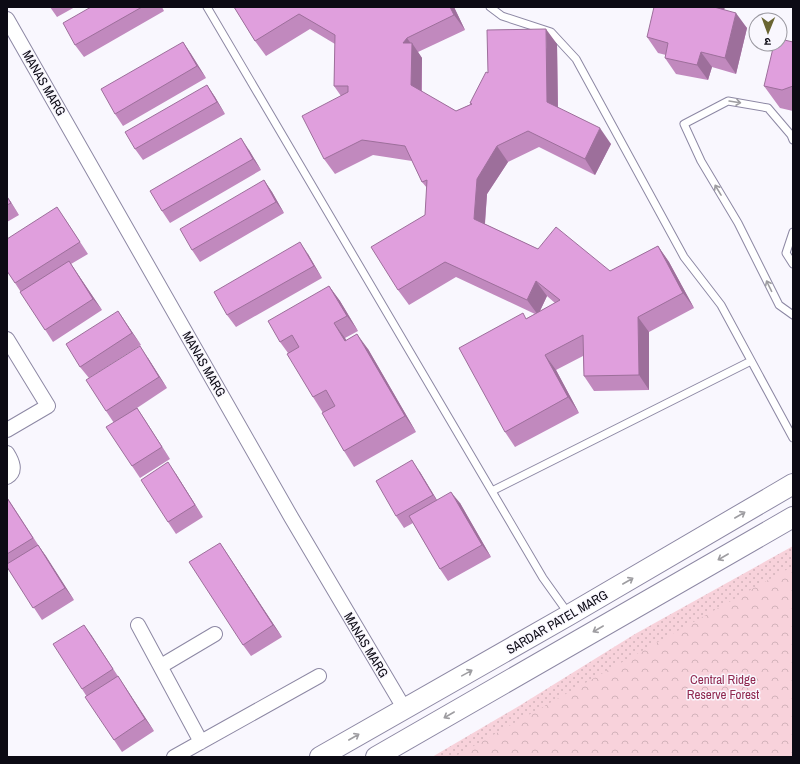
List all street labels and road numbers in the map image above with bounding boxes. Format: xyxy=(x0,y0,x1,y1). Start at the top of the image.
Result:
street label: MANAS MARG xyxy=(18,47,70,119)
street label: MANAS MARG xyxy=(178,328,230,400)
street label: SARDAR PATEL MARG xyxy=(503,586,611,658)
street label: MANAS MARG xyxy=(340,609,392,681)

